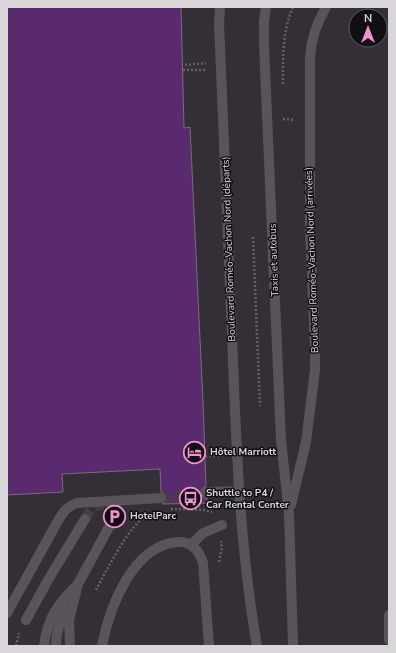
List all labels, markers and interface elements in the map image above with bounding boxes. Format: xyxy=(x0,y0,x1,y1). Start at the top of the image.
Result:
north arrow xyxy=(348,8,388,48)
text: N xyxy=(364,11,372,26)
street label: Boulevard Roméo-Vachon Nord (départs) xyxy=(219,156,239,342)
street label: Boulevard Roméo-Vachon Nord (arrivées) xyxy=(302,167,322,353)
street label: Taxis et autobus xyxy=(266,223,282,297)
hotel icon: Hôtel Marriott xyxy=(182,439,208,465)
place label: Hôtel Marriott xyxy=(210,445,276,459)
bus stop icon: Shuttle to P4 / Car Rental Center xyxy=(177,486,203,512)
place label: Shuttle to P4 / Car Rental Center xyxy=(206,486,289,512)
parking icon: HotelParc xyxy=(102,503,128,529)
place label: HotelParc xyxy=(130,509,176,523)

